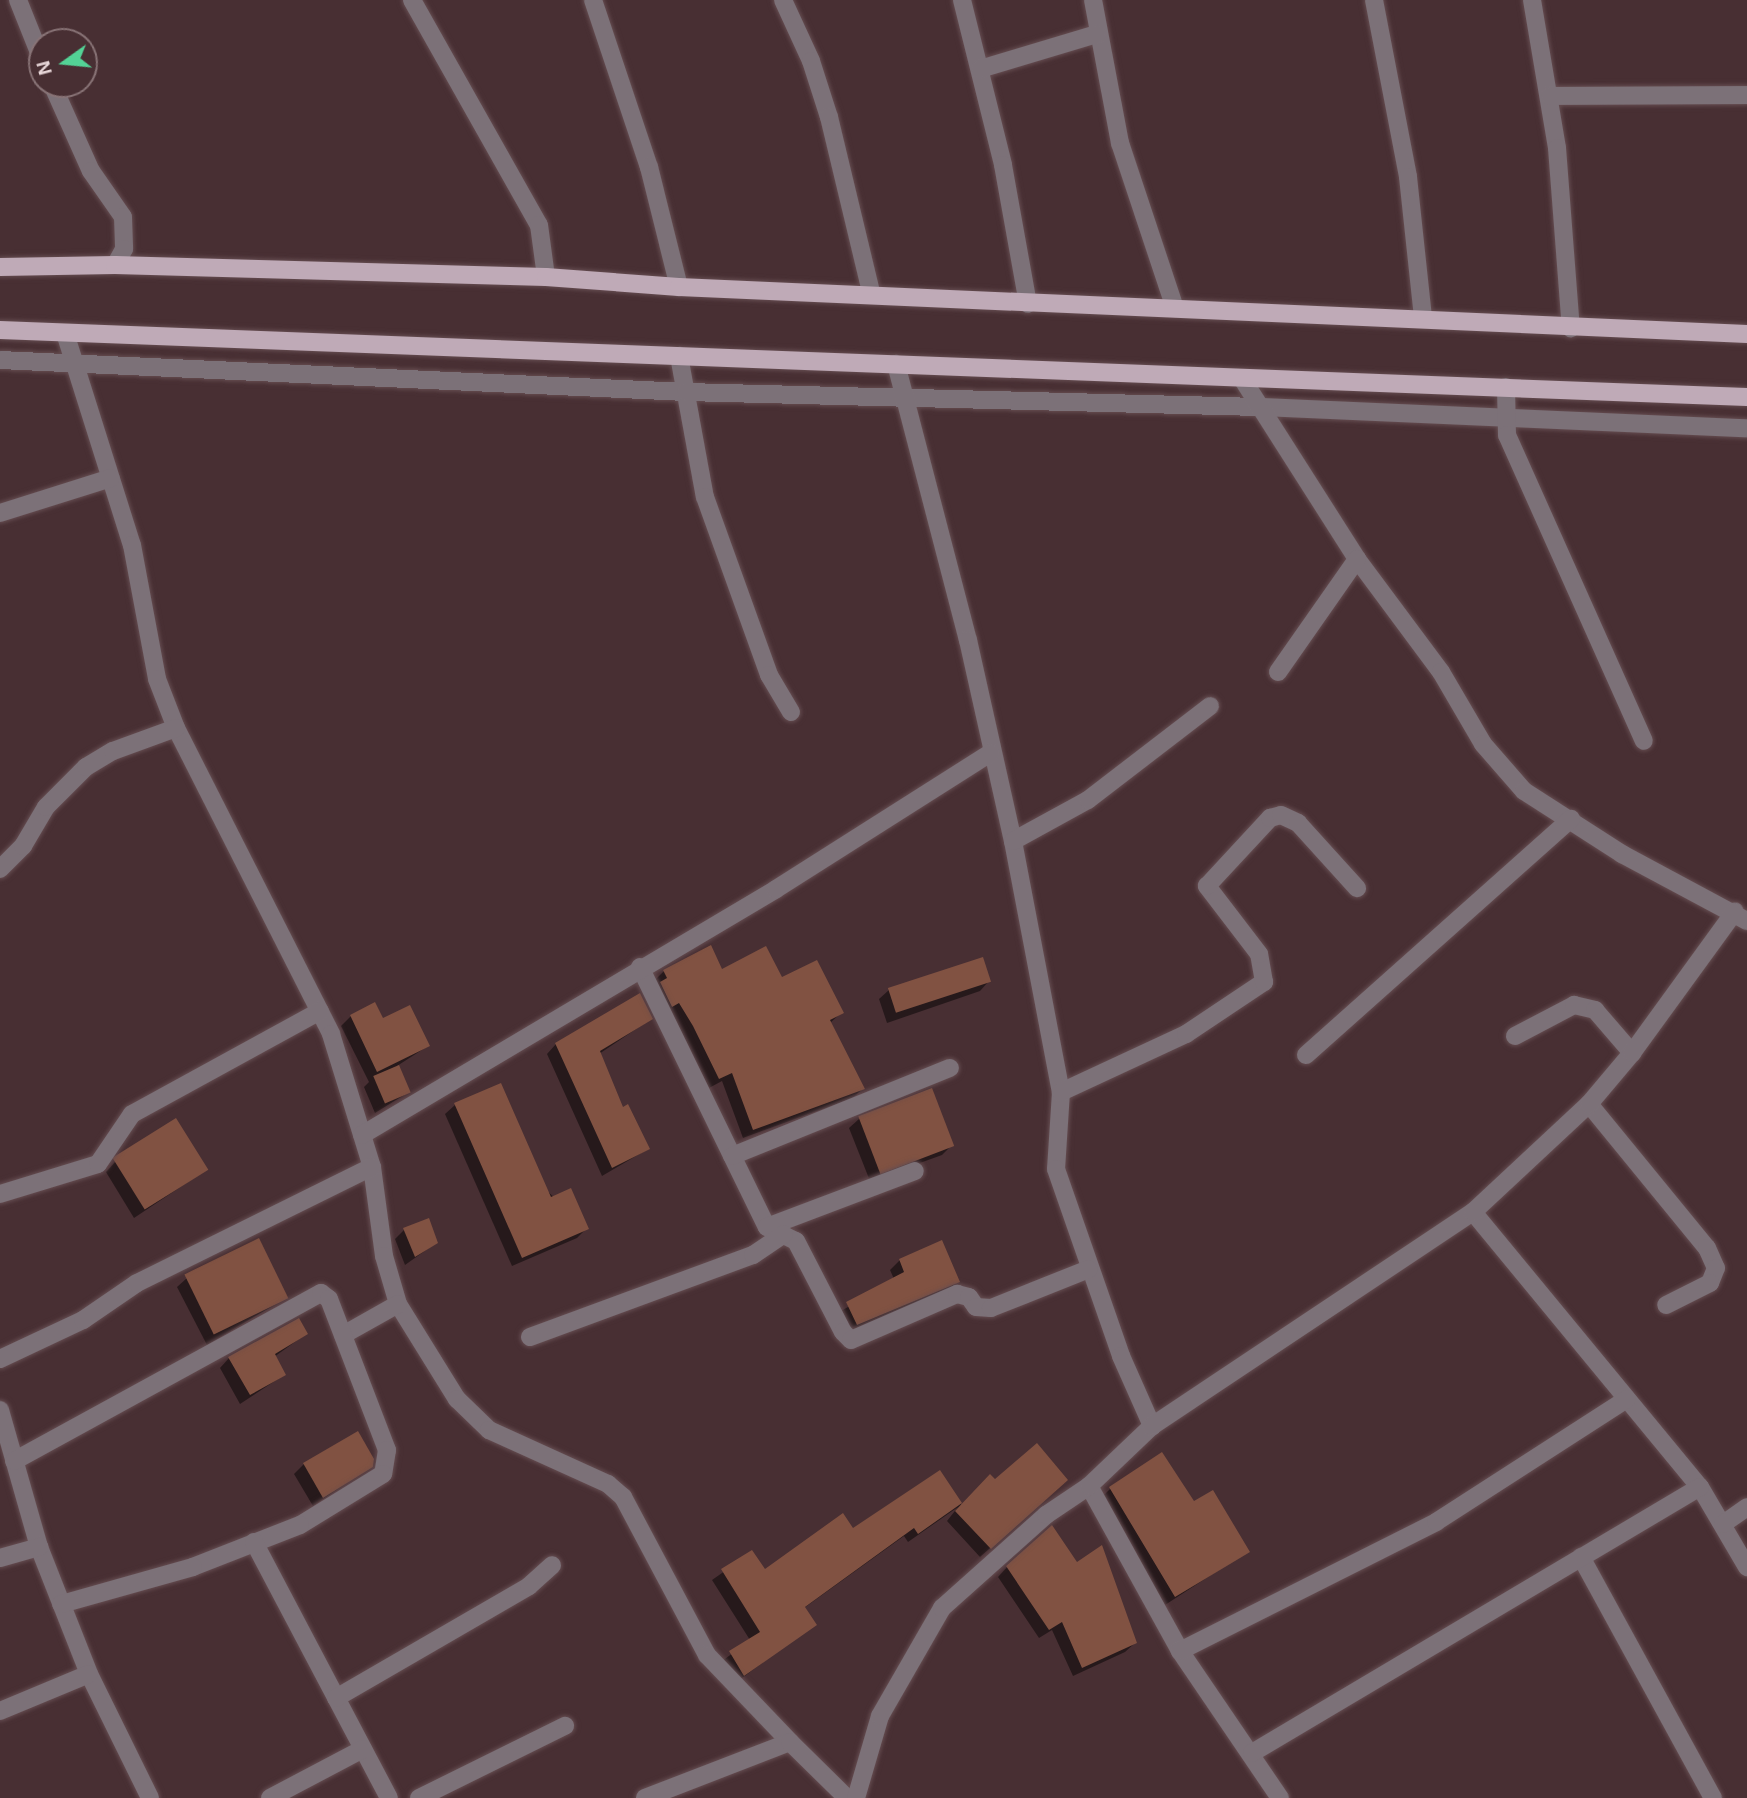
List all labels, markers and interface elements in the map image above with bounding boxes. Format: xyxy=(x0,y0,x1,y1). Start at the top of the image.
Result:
north arrow xyxy=(28,28,98,98)
text: N xyxy=(32,59,56,77)

